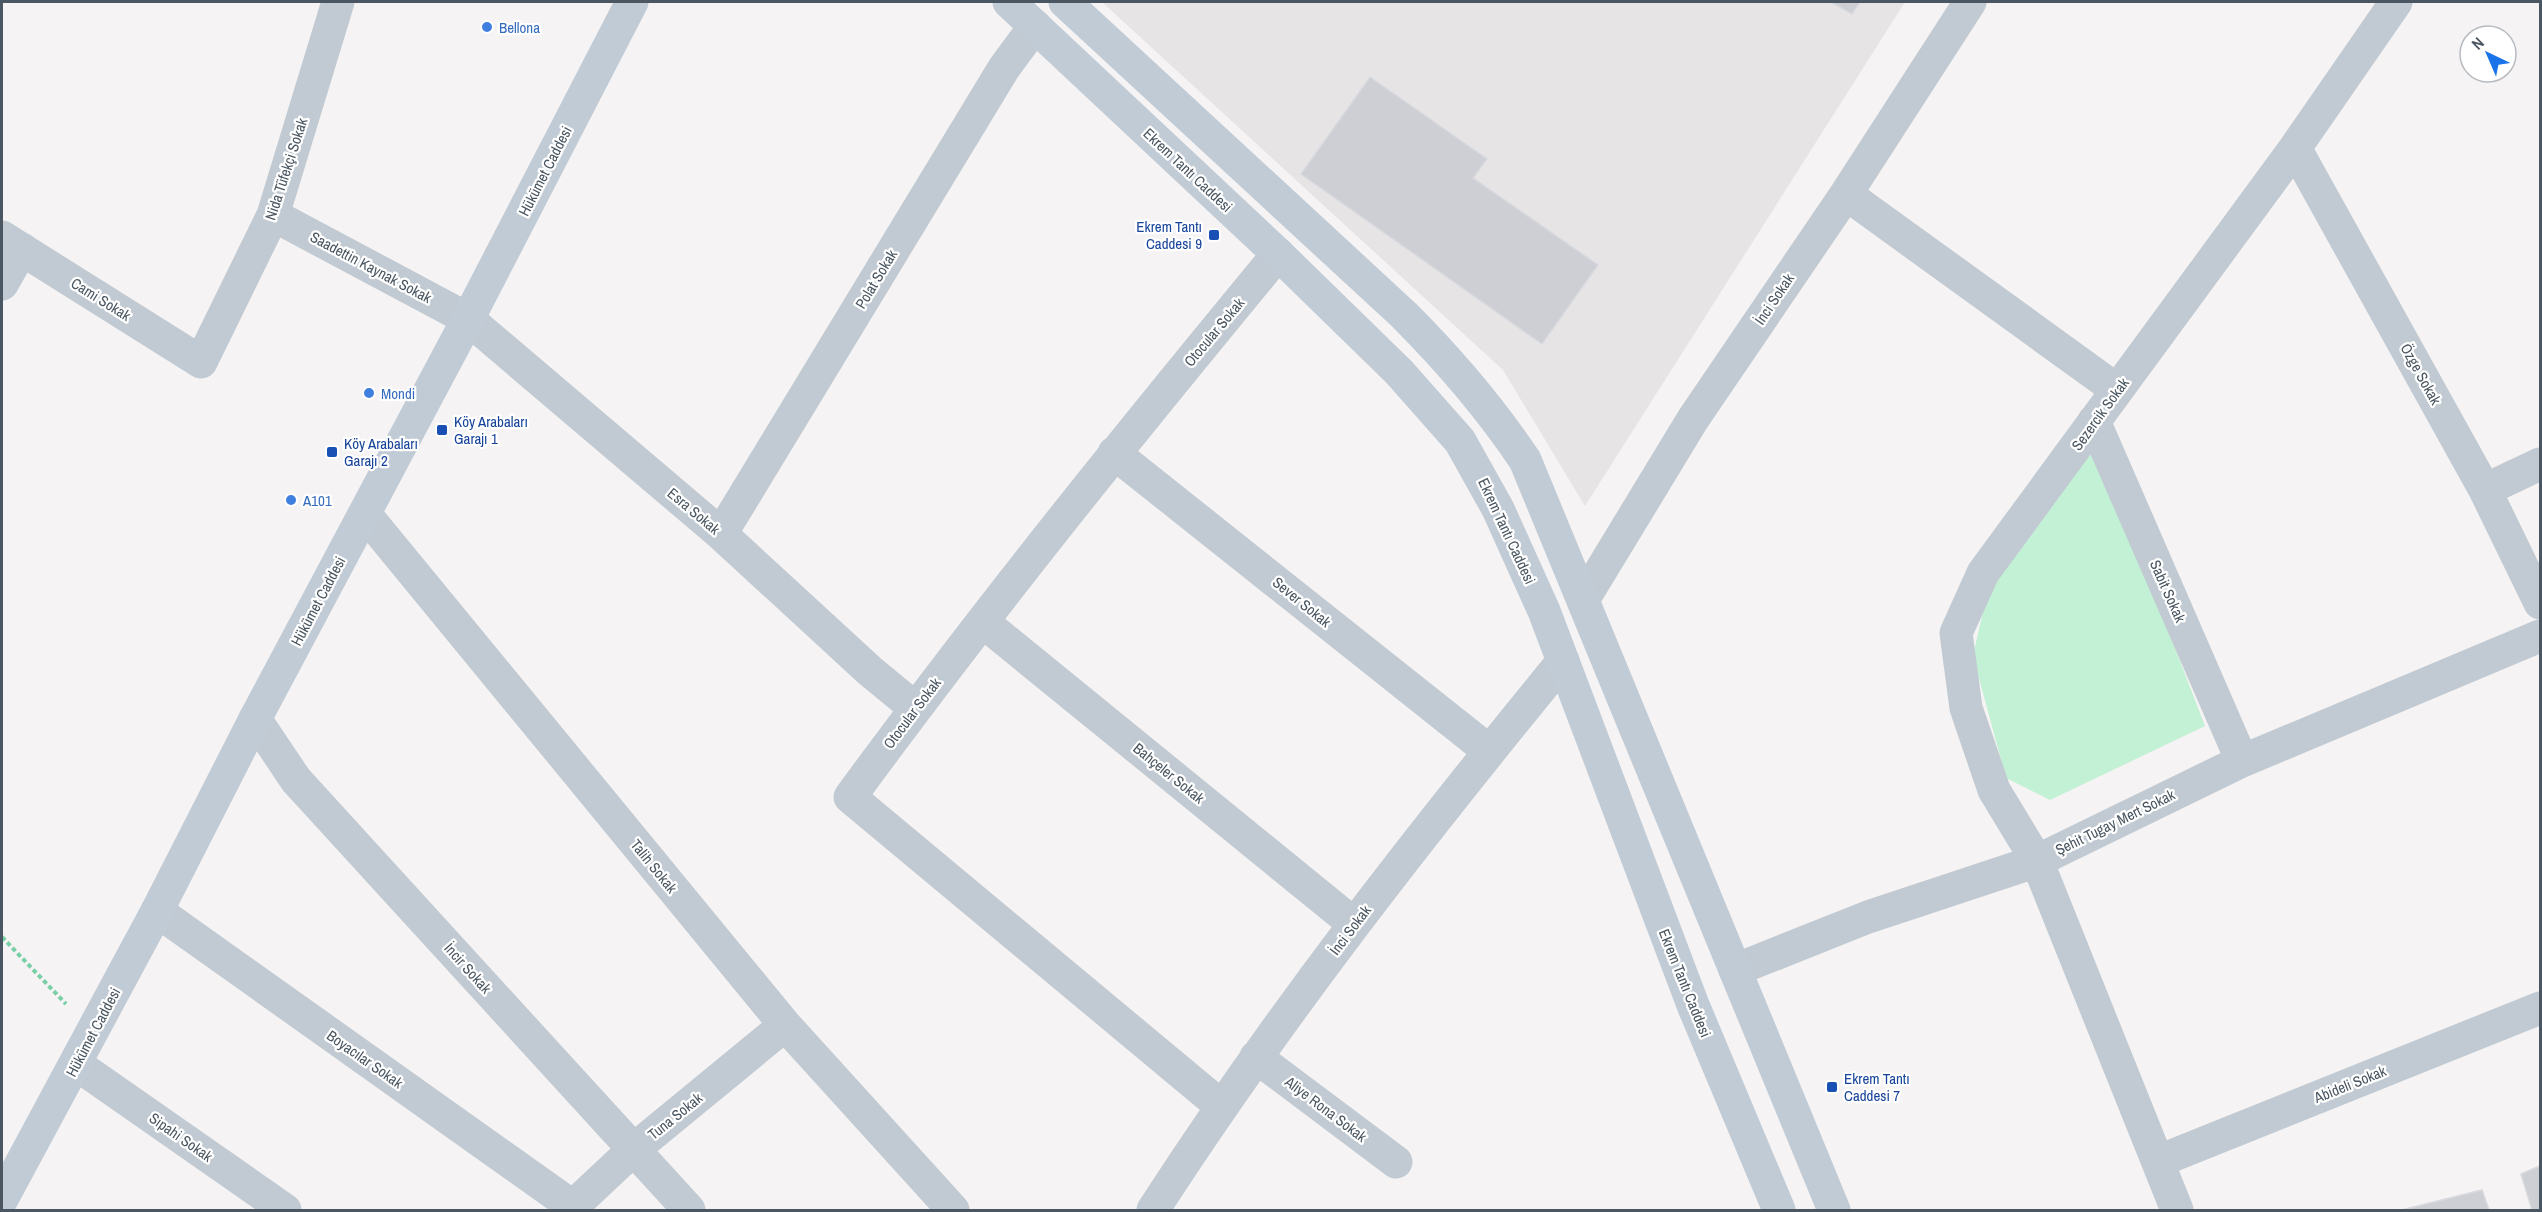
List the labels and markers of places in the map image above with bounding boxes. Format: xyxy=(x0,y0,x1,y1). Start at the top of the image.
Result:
place label: Bellona xyxy=(499,17,540,38)
marker: Bellona xyxy=(480,20,494,34)
place label: Ekrem Tantı Caddesi 9 xyxy=(1136,216,1202,254)
marker: Ekrem Tantı Caddesi 9 xyxy=(1207,228,1221,242)
place label: Mondi xyxy=(381,383,415,404)
marker: Mondi xyxy=(362,386,376,400)
place label: Köy Arabaları Garajı 1 xyxy=(454,411,528,449)
marker: Köy Arabaları Garajı 1 xyxy=(435,423,449,437)
place label: Köy Arabaları Garajı 2 xyxy=(344,433,418,471)
marker: Köy Arabaları Garajı 2 xyxy=(325,445,339,459)
place label: A101 xyxy=(302,490,332,511)
marker: A101 xyxy=(284,493,298,507)
place label: Ekrem Tantı Caddesi 7 xyxy=(1844,1068,1910,1106)
marker: Ekrem Tantı Caddesi 7 xyxy=(1825,1080,1839,1094)

